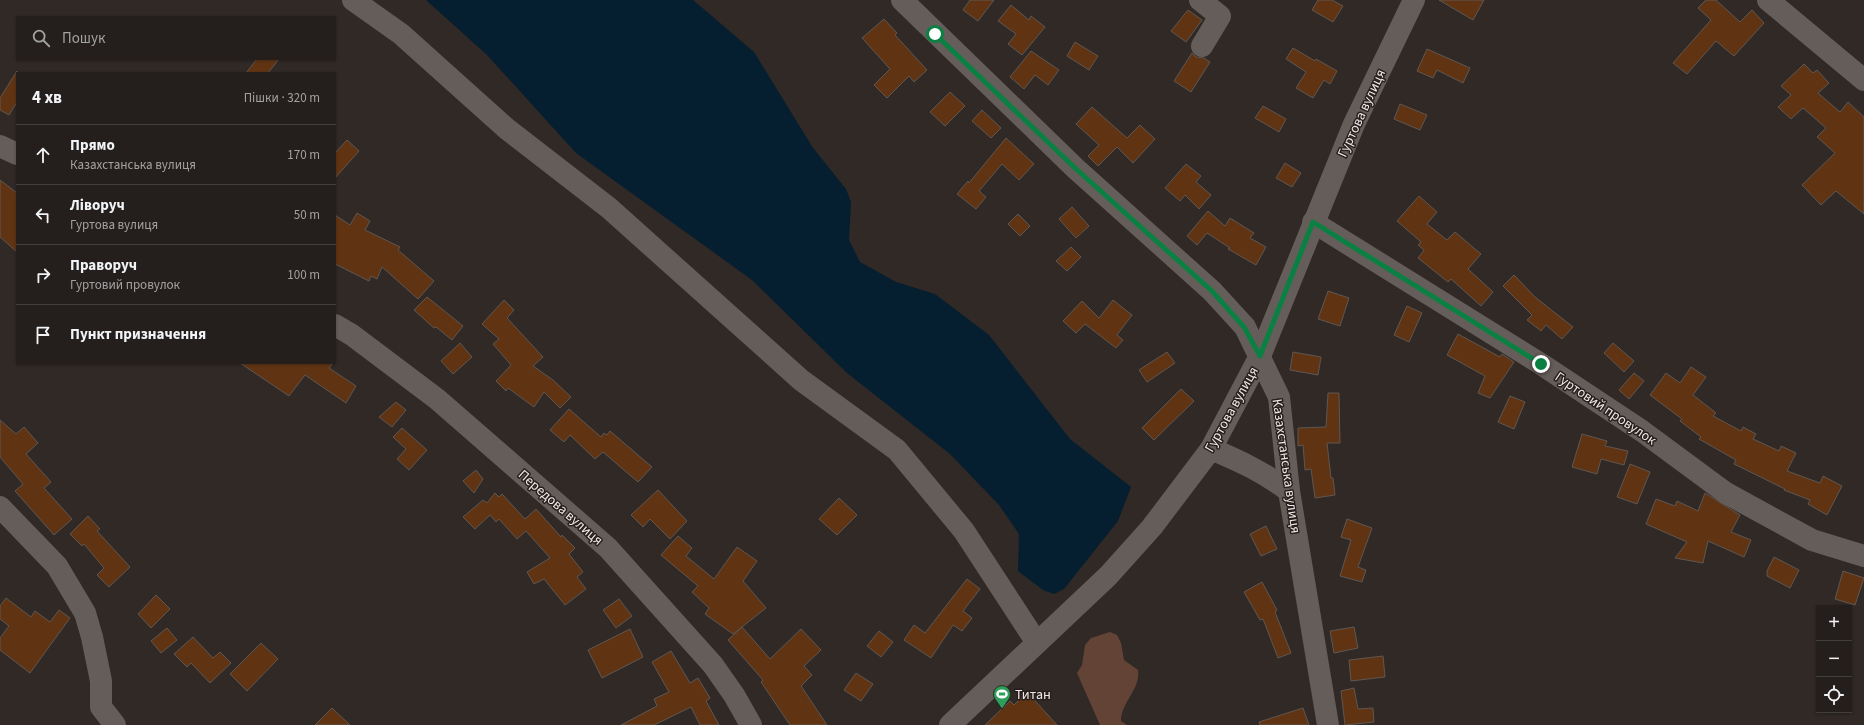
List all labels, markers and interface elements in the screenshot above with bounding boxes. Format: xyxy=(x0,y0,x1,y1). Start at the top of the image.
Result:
search box xyxy=(16,16,336,60)
route start xyxy=(926,25,944,43)
icon: search xyxy=(30,27,52,49)
text: Пошук xyxy=(62,28,105,49)
street label: Гуртова вулиця xyxy=(1333,66,1391,161)
text: 4 хв xyxy=(32,86,62,110)
text: Пішки · 320 m xyxy=(244,89,320,107)
text: Прямо xyxy=(70,135,115,156)
icon: ahead xyxy=(32,144,54,166)
text: 170 m xyxy=(287,146,320,164)
text: Казахстанська вулиця xyxy=(70,156,196,174)
text: Ліворуч xyxy=(70,195,125,216)
icon: left xyxy=(32,204,54,226)
text: 50 m xyxy=(294,206,320,224)
text: Гуртова вулиця xyxy=(70,216,158,234)
text: Праворуч xyxy=(70,255,137,276)
icon: right xyxy=(32,264,54,286)
text: 100 m xyxy=(287,266,320,284)
text: Гуртовий провулок xyxy=(70,276,180,294)
icon: arrive xyxy=(32,324,54,346)
text: Пункт призначення xyxy=(70,324,206,345)
route end xyxy=(1532,355,1550,373)
street label: Гуртова вулиця xyxy=(1200,363,1264,456)
street label: Гуртовий провулок xyxy=(1551,367,1660,450)
street label: Казахстанська вулиця xyxy=(1267,398,1305,535)
street label: Передова вулиця xyxy=(514,465,607,550)
map controls xyxy=(1816,605,1852,713)
button: + xyxy=(1816,605,1852,641)
button: − xyxy=(1816,641,1852,677)
button: locate xyxy=(1816,677,1852,713)
sports icon: Титан xyxy=(992,684,1012,709)
place label: Титан xyxy=(1015,685,1051,705)

